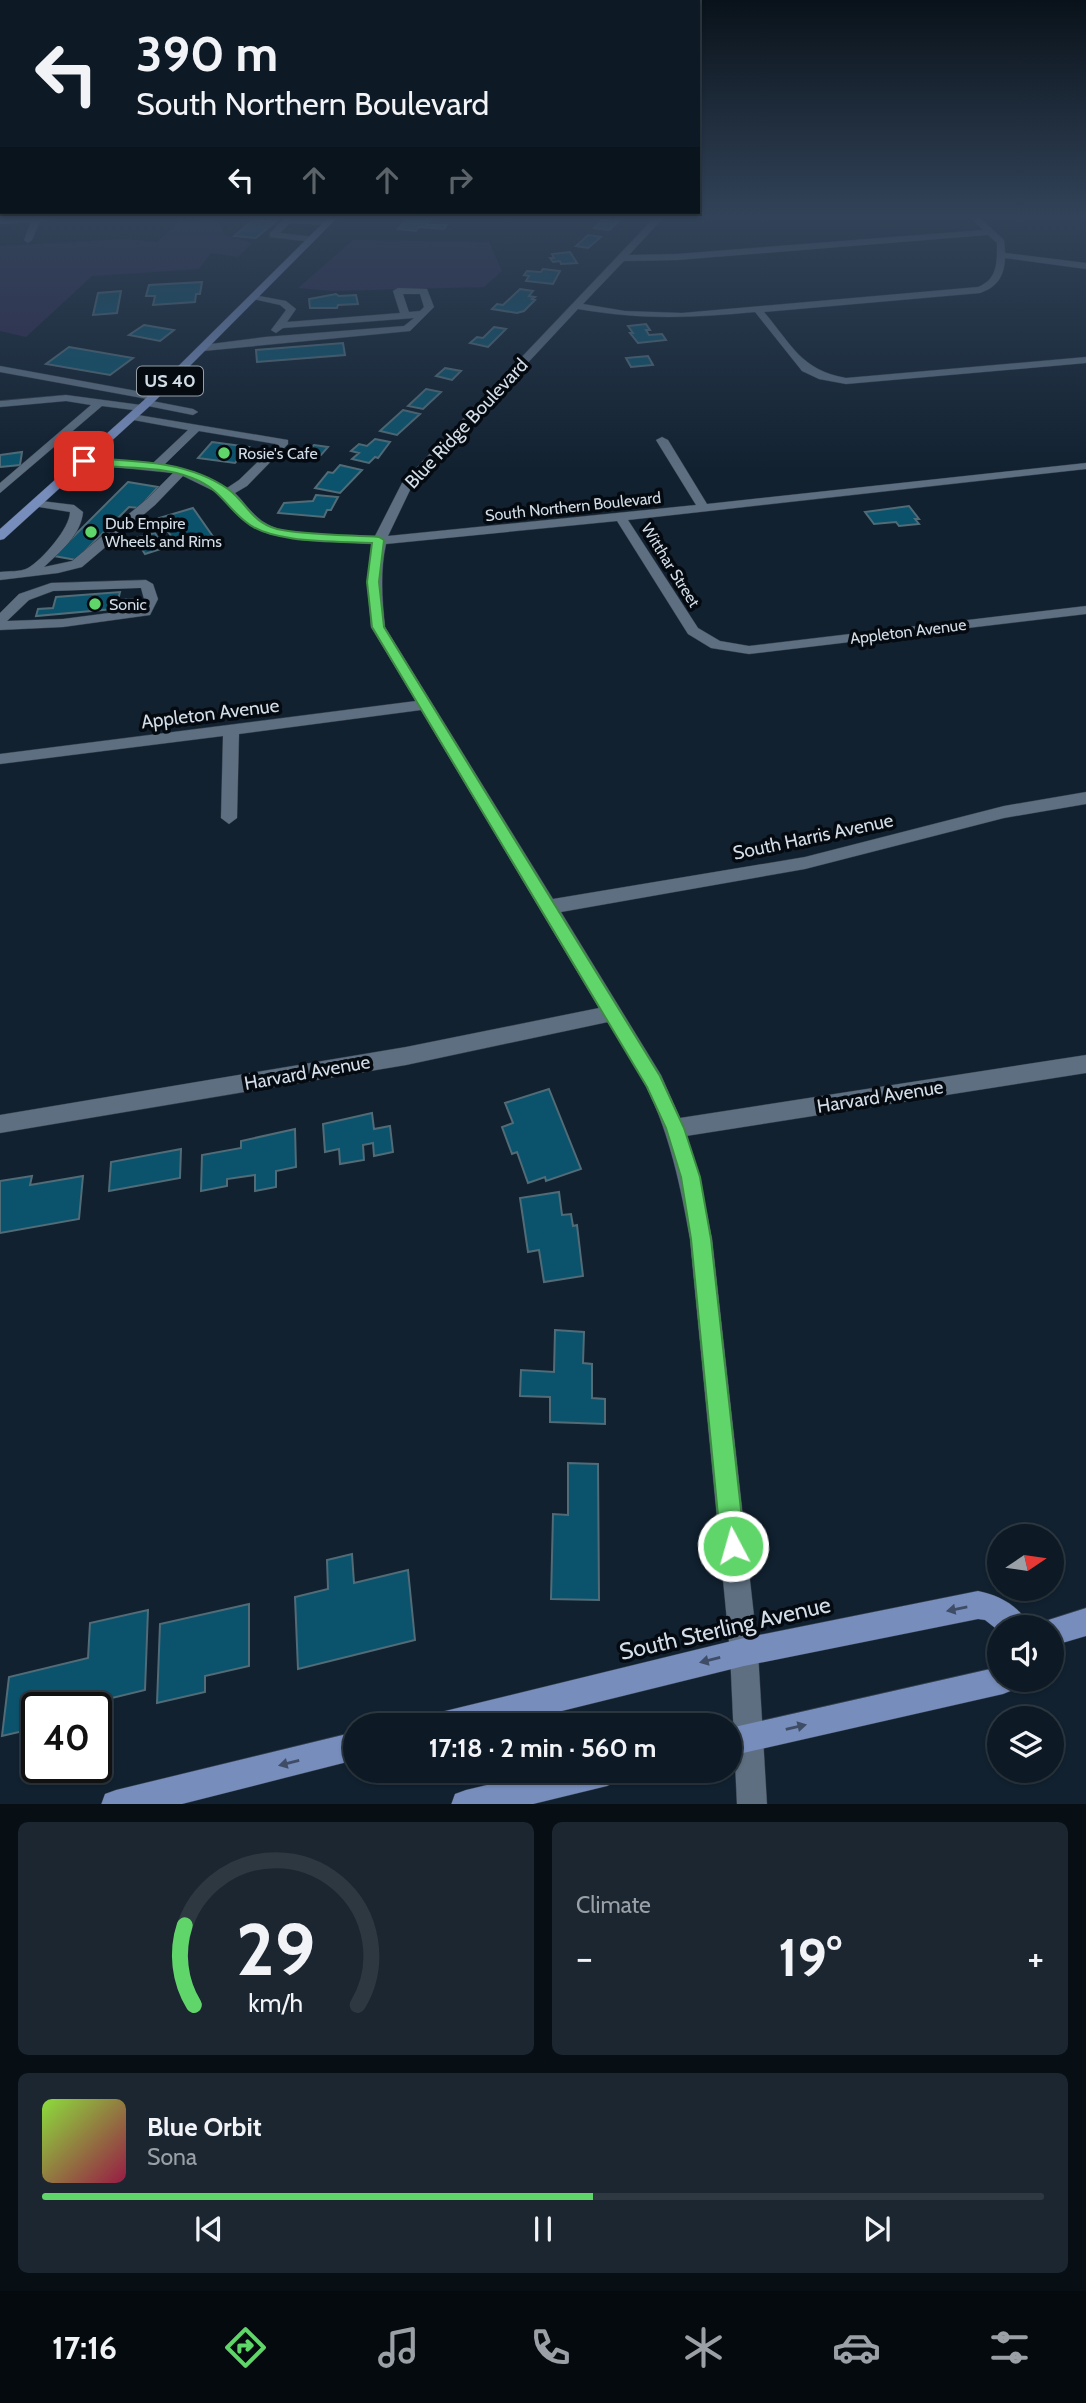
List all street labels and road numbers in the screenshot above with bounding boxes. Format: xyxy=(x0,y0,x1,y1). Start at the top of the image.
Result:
street label: Blue Ridge Boulevard xyxy=(400,354,533,493)
road number: US 40 xyxy=(137,366,203,396)
street label: South Northern Boulevard xyxy=(484,488,662,525)
street label: Witthar Street xyxy=(637,520,704,611)
street label: Appleton Avenue xyxy=(849,615,967,648)
street label: Appleton Avenue xyxy=(140,694,281,733)
street label: South Harris Avenue xyxy=(731,808,896,865)
street label: Harvard Avenue xyxy=(242,1050,372,1095)
street label: Harvard Avenue xyxy=(815,1075,945,1118)
street label: South Sterling Avenue xyxy=(617,1590,834,1666)

